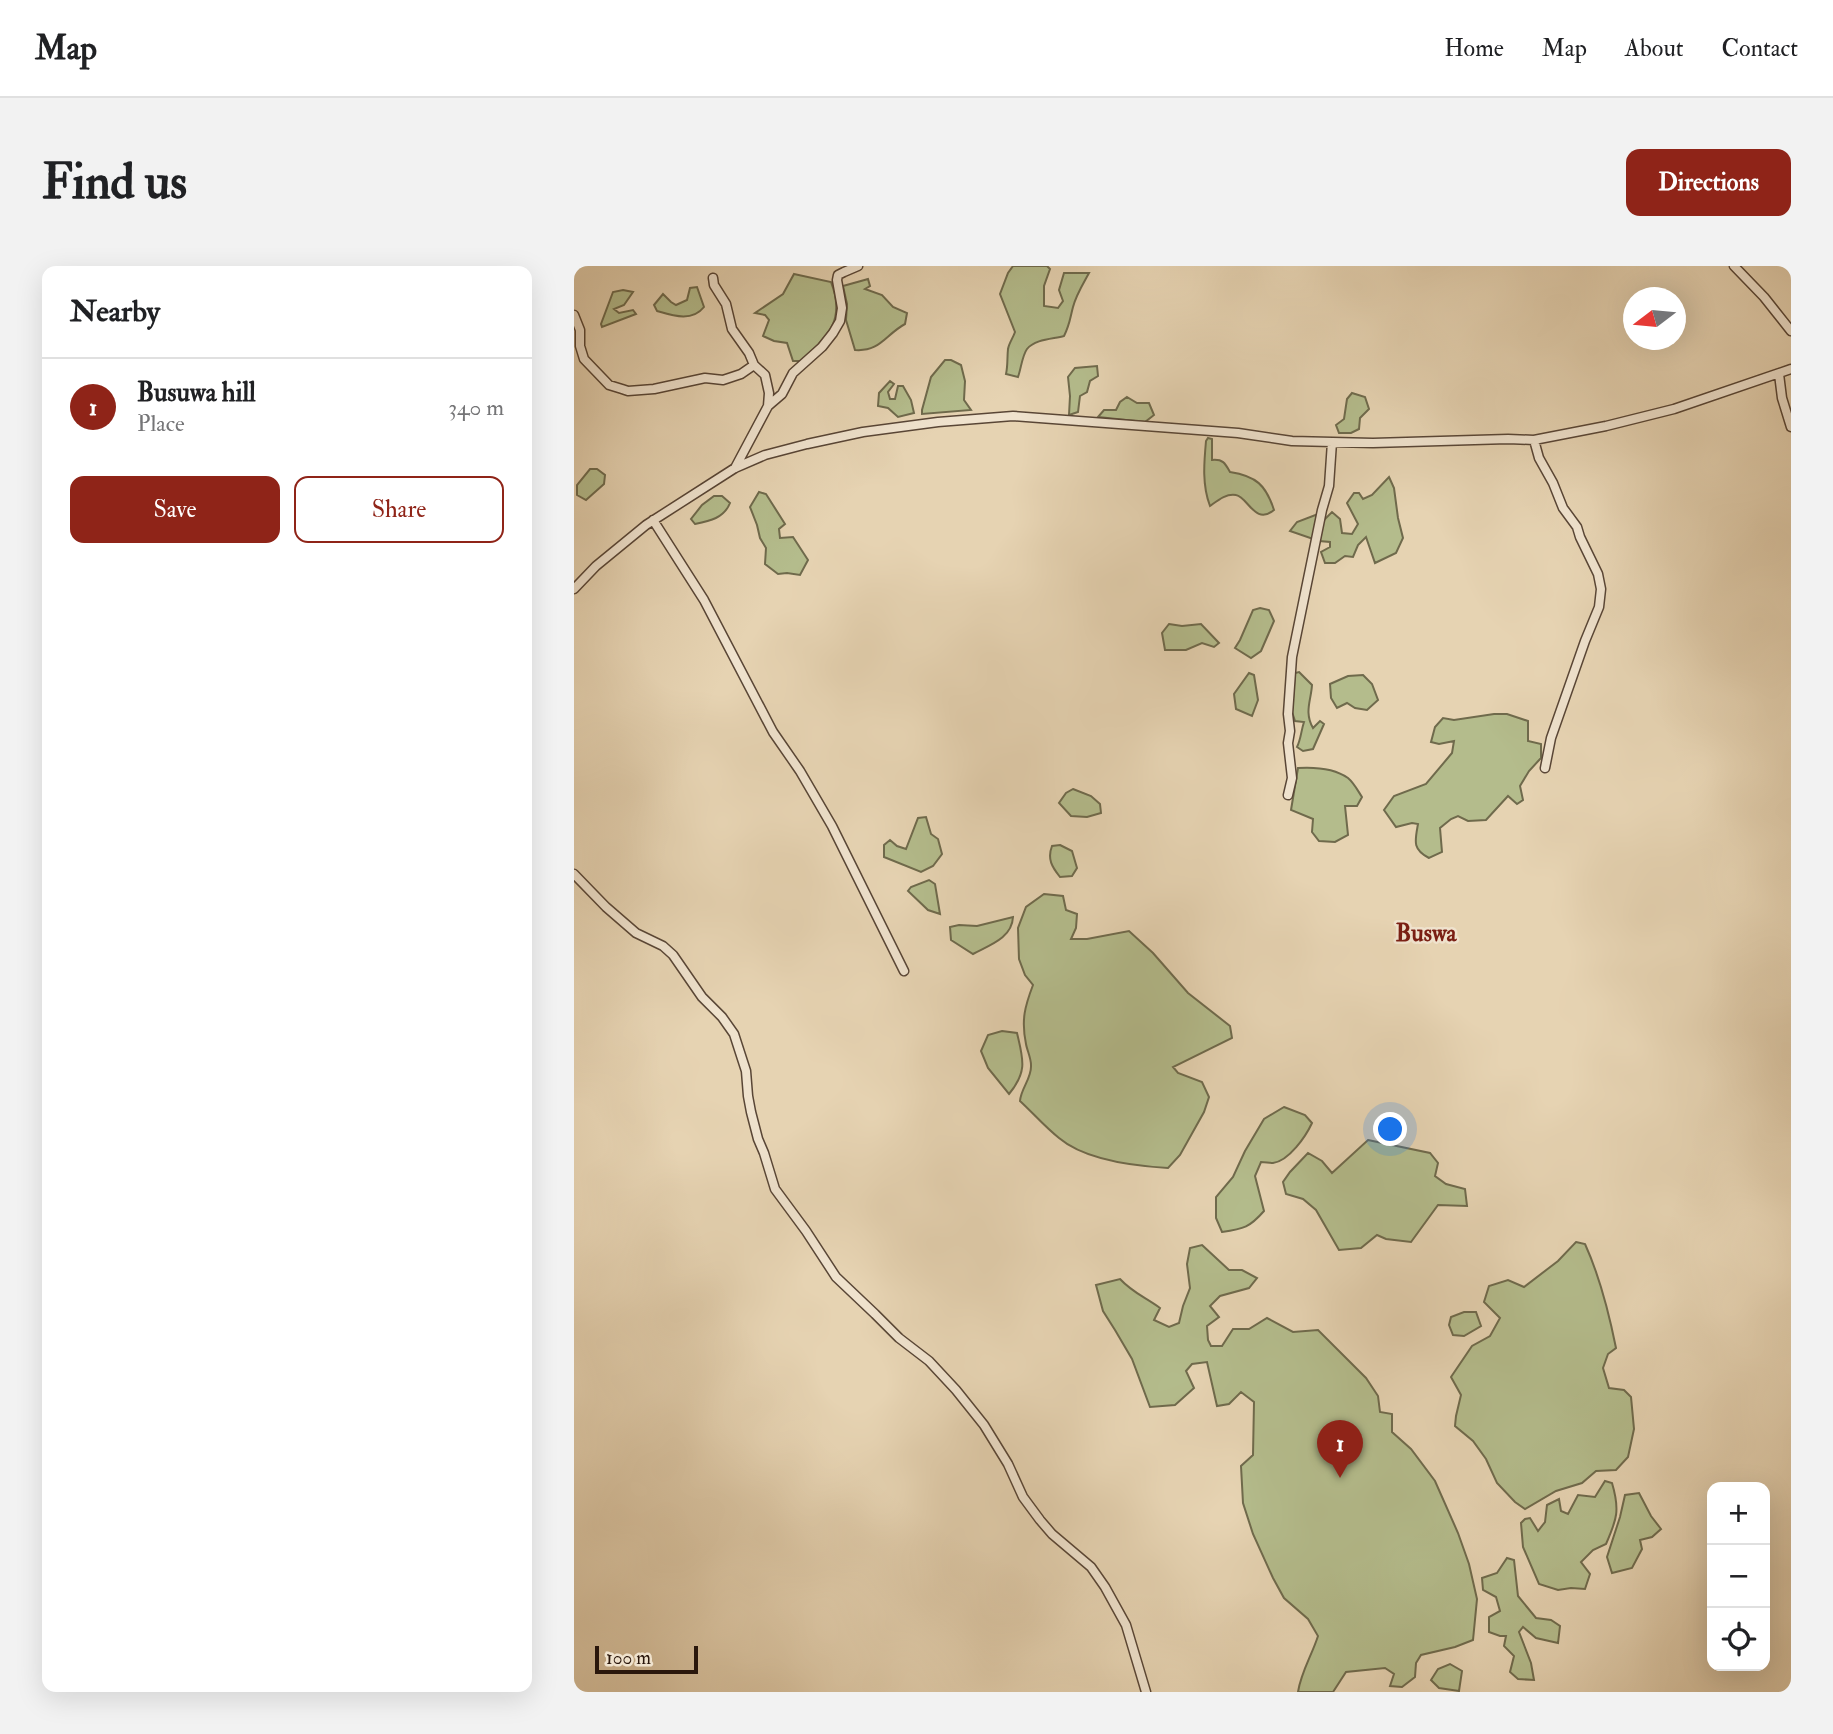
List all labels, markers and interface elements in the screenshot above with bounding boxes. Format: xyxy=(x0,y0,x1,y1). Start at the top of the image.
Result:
text: Map xyxy=(35,28,97,69)
text: Home xyxy=(1444,33,1504,64)
text: Map xyxy=(1542,33,1587,64)
text: About xyxy=(1625,33,1684,64)
text: Contact xyxy=(1722,33,1798,64)
button: Directions xyxy=(1626,149,1791,216)
text: Find us xyxy=(42,152,187,213)
north arrow xyxy=(1623,287,1686,350)
text: Nearby xyxy=(70,293,160,330)
text: Busuwa hill xyxy=(137,377,256,409)
text: 1 xyxy=(89,393,97,422)
text: 340 m xyxy=(448,393,504,422)
text: Place xyxy=(137,409,185,438)
button: Save xyxy=(70,476,280,543)
button: Share xyxy=(294,476,504,543)
district label: Buswa xyxy=(1396,918,1458,949)
your location xyxy=(1373,1112,1407,1146)
pin: 1 xyxy=(1317,1420,1363,1478)
map controls xyxy=(1707,1482,1770,1671)
button: + xyxy=(1707,1482,1770,1545)
button: − xyxy=(1707,1545,1770,1608)
button: locate xyxy=(1707,1608,1770,1671)
scale bar xyxy=(595,1643,698,1675)
text: 100 m xyxy=(606,1646,651,1670)

